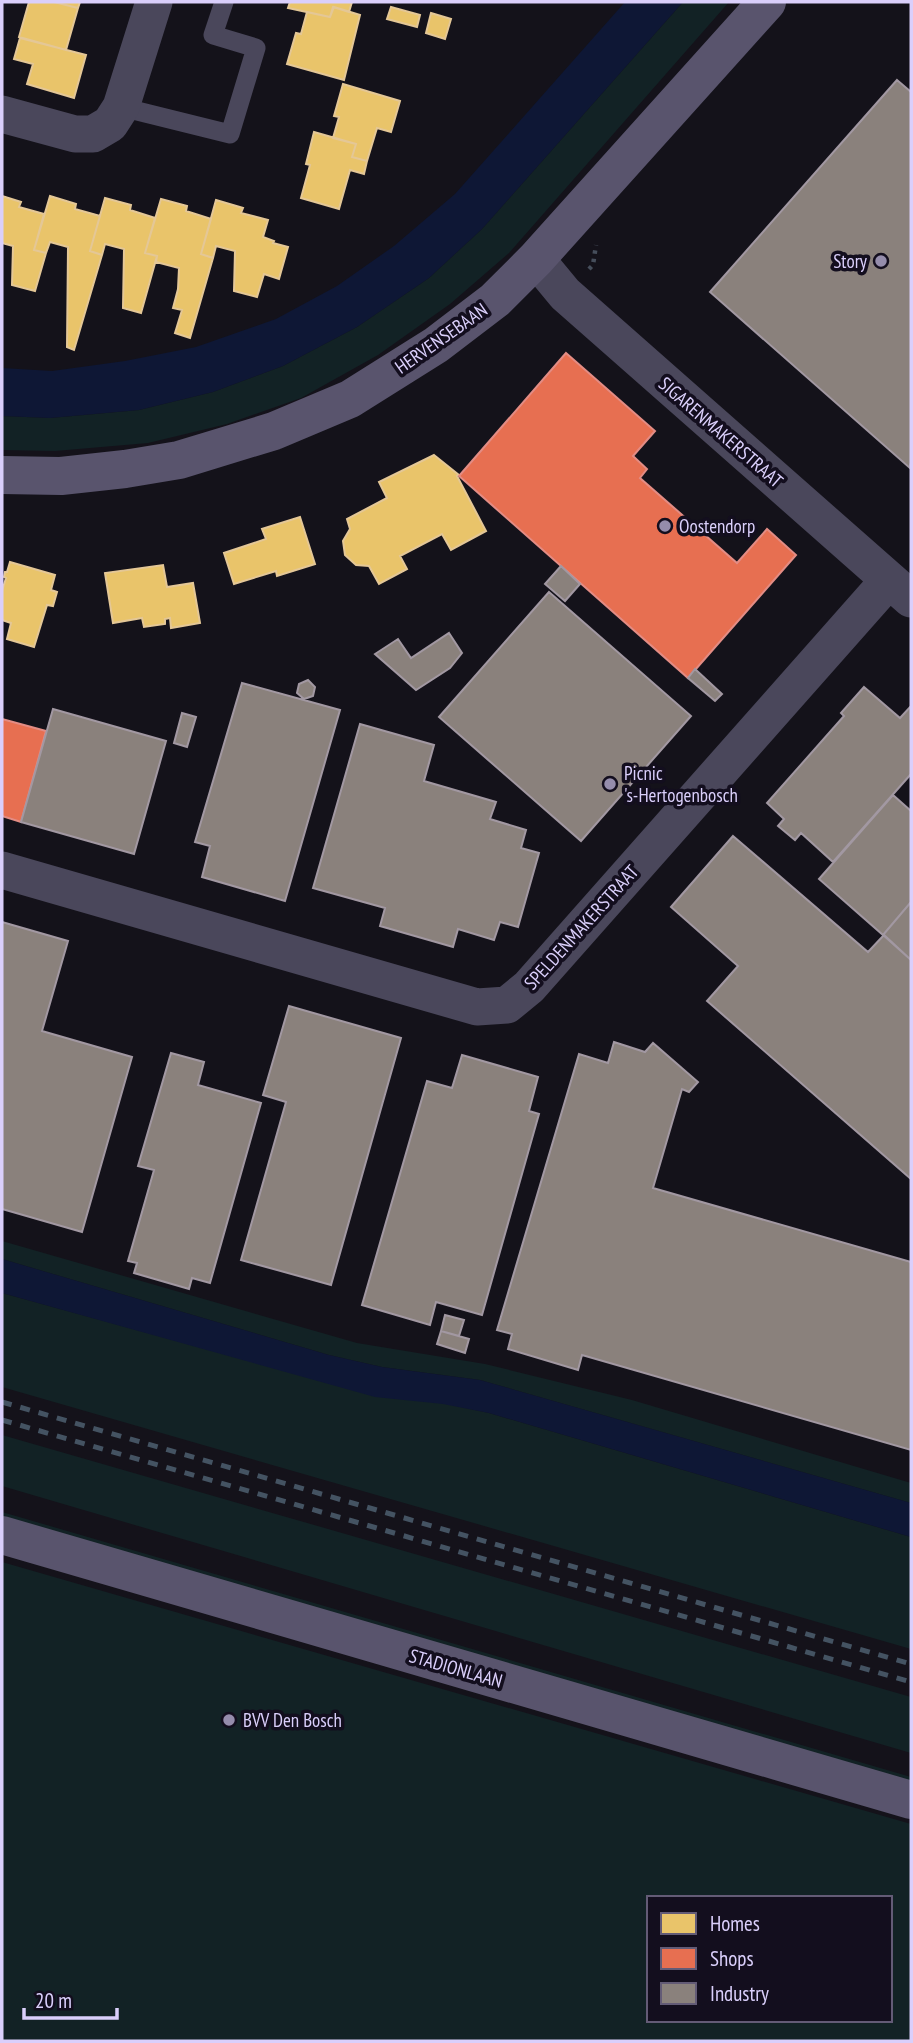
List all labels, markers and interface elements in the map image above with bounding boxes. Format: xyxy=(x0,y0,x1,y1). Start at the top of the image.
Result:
place label: Story xyxy=(833,249,868,273)
marker: Story xyxy=(873,253,889,269)
street label: HERVENSEBAAN xyxy=(390,297,492,379)
street label: SIGARENMAKERSTRAAT xyxy=(654,371,788,493)
place label: Oostendorp xyxy=(679,514,755,538)
marker: Oostendorp xyxy=(657,518,673,534)
place label: Picnic 's-Hertogenbosch xyxy=(624,761,738,807)
marker: Picnic 's-Hertogenbosch xyxy=(602,776,618,792)
street label: SPELDENMAKERSTRAAT xyxy=(519,859,644,994)
street label: STADIONLAAN xyxy=(407,1643,505,1693)
place label: BVV Den Bosch xyxy=(243,1708,342,1732)
marker: BVV Den Bosch xyxy=(221,1712,237,1728)
legend xyxy=(647,1896,892,2022)
text: Homes xyxy=(710,1910,760,1937)
text: Shops xyxy=(710,1945,754,1972)
scale bar xyxy=(24,1976,117,2020)
text: Industry xyxy=(710,1980,769,2007)
text: 20 m xyxy=(35,1987,72,2014)

